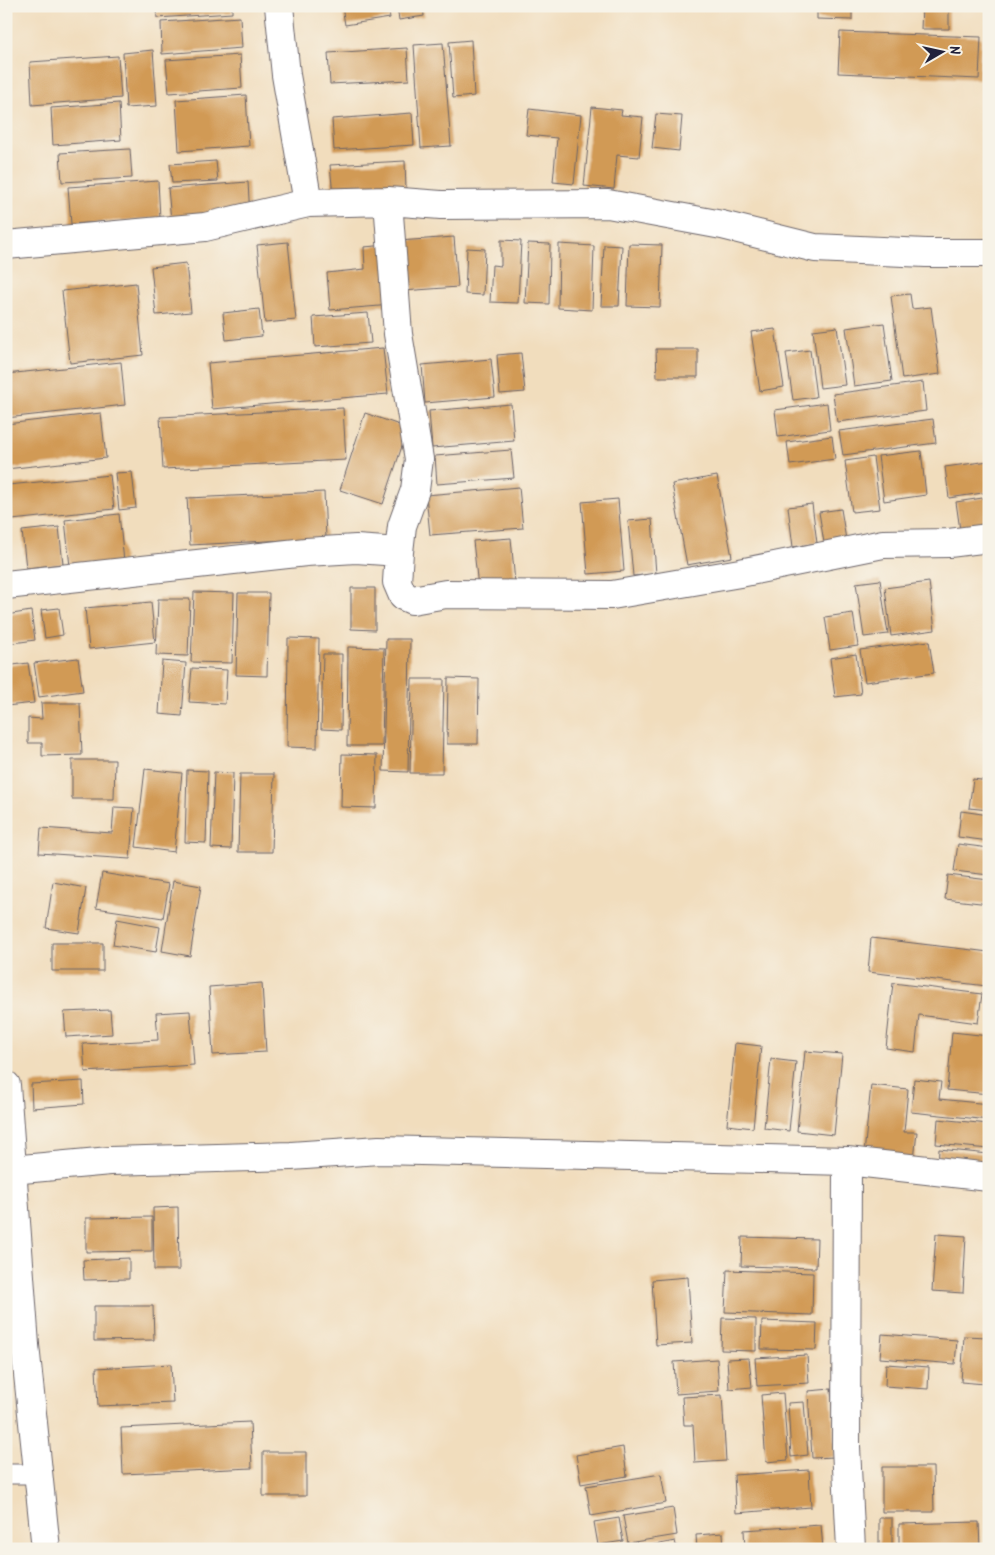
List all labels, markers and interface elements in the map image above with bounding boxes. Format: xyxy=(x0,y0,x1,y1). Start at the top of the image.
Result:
north arrow xyxy=(918,28,968,78)
text: N xyxy=(942,44,965,56)

